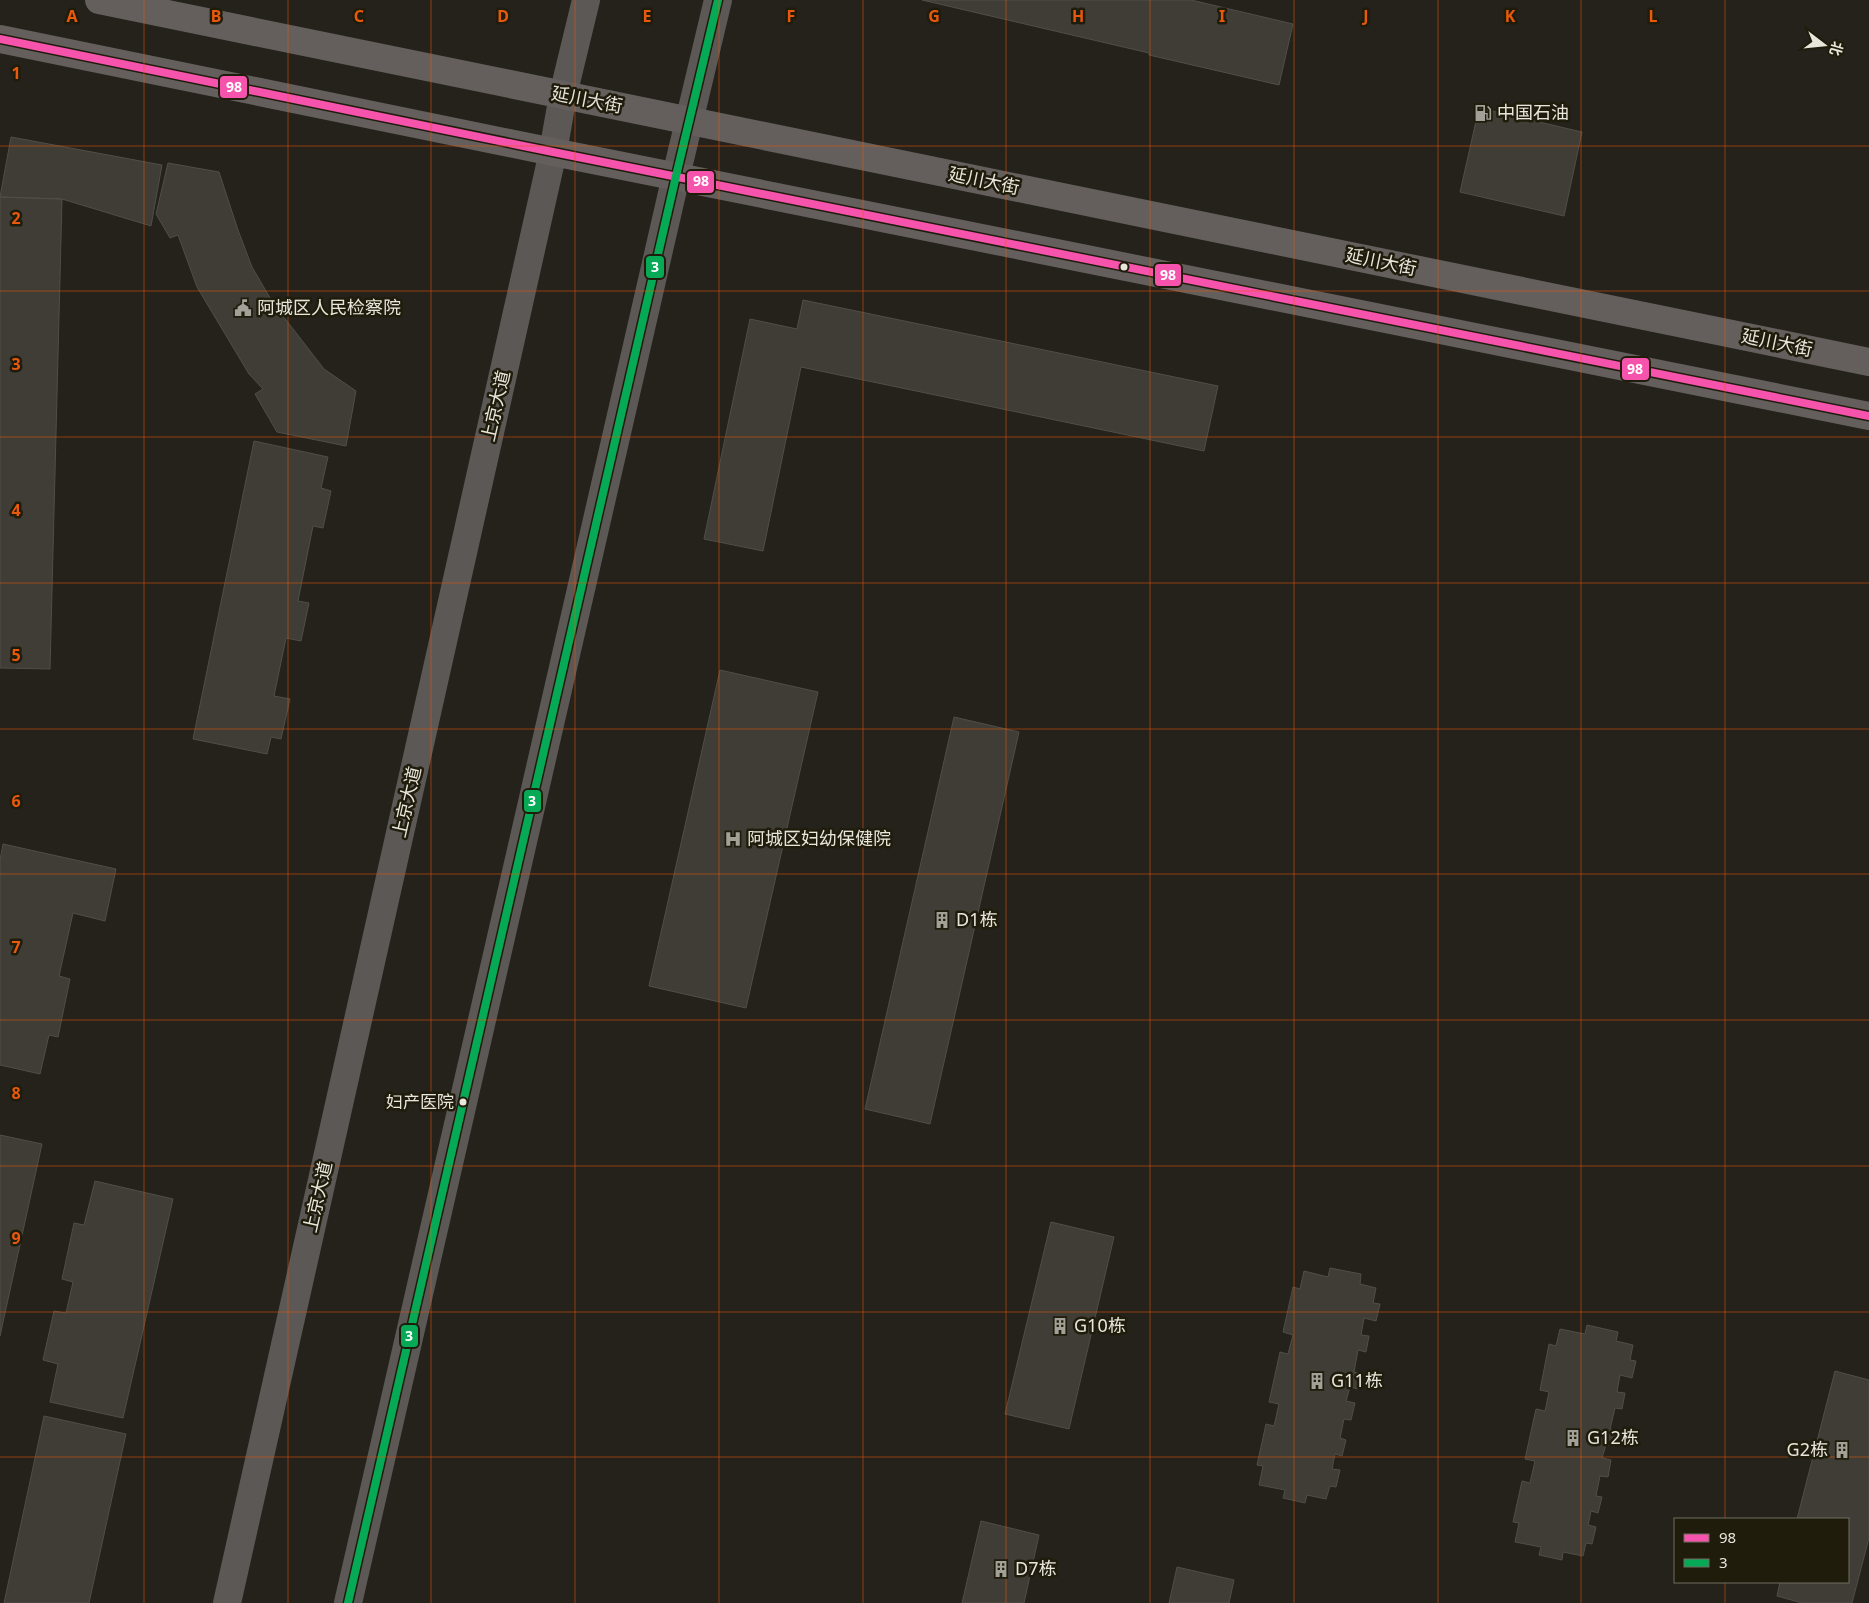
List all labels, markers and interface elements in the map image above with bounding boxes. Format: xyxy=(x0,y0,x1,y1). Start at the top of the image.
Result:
text: A xyxy=(66,5,78,27)
text: B xyxy=(211,5,221,27)
text: C xyxy=(354,5,364,27)
text: D xyxy=(497,5,509,27)
text: E xyxy=(643,5,652,27)
text: F xyxy=(787,5,795,27)
text: G xyxy=(928,5,940,27)
text: H xyxy=(1072,5,1084,27)
text: I xyxy=(1219,5,1225,27)
text: J xyxy=(1361,5,1369,27)
text: K xyxy=(1505,5,1516,27)
text: L xyxy=(1649,5,1658,27)
north arrow xyxy=(1799,20,1849,70)
text: 北 xyxy=(1826,39,1848,58)
text: 1 xyxy=(11,62,21,84)
line badge: 98 xyxy=(219,75,248,99)
text: 98 xyxy=(226,77,242,96)
street label: 延川大街 xyxy=(550,80,625,118)
place label: 中国石油 xyxy=(1497,100,1569,124)
fuel station icon: 中国石油 xyxy=(1473,103,1493,123)
street label: 延川大街 xyxy=(946,161,1022,199)
line badge: 98 xyxy=(686,170,715,194)
text: 98 xyxy=(693,171,709,190)
text: 2 xyxy=(11,207,21,229)
street label: 延川大街 xyxy=(1343,242,1419,280)
line badge: 3 xyxy=(645,255,665,279)
text: 3 xyxy=(651,257,659,276)
unlabelled marker xyxy=(1119,262,1129,272)
line badge: 98 xyxy=(1154,263,1182,287)
text: 98 xyxy=(1160,265,1176,284)
place label: 阿城区人民检察院 xyxy=(257,295,401,319)
public building icon: 阿城区人民检察院 xyxy=(233,298,253,318)
street label: 延川大街 xyxy=(1739,323,1815,361)
text: 3 xyxy=(11,353,21,375)
line badge: 98 xyxy=(1621,357,1650,381)
text: 98 xyxy=(1627,359,1643,378)
street label: 上京大道 xyxy=(475,368,515,444)
text: 4 xyxy=(11,499,21,521)
text: 5 xyxy=(11,644,21,666)
street label: 上京大道 xyxy=(386,764,426,840)
line badge: 3 xyxy=(523,789,542,813)
text: 6 xyxy=(11,790,21,812)
text: 3 xyxy=(528,791,536,810)
place label: 阿城区妇幼保健院 xyxy=(747,826,891,850)
hospital icon: 阿城区妇幼保健院 xyxy=(723,829,743,849)
place label: D1栋 xyxy=(956,907,997,931)
building icon: D1栋 xyxy=(932,910,952,930)
text: 7 xyxy=(11,936,21,958)
text: 8 xyxy=(11,1082,21,1104)
place label: 妇产医院 xyxy=(386,1090,454,1113)
marker: 妇产医院 xyxy=(458,1097,468,1107)
street label: 上京大道 xyxy=(297,1159,337,1235)
text: 9 xyxy=(11,1227,21,1249)
place label: G10栋 xyxy=(1074,1313,1126,1337)
building icon: G10栋 xyxy=(1050,1316,1070,1336)
line badge: 3 xyxy=(400,1324,419,1348)
text: 3 xyxy=(405,1326,413,1345)
place label: G11栋 xyxy=(1331,1368,1383,1392)
building icon: G11栋 xyxy=(1307,1371,1327,1391)
place label: G12栋 xyxy=(1587,1425,1639,1449)
building icon: G12栋 xyxy=(1563,1428,1583,1448)
place label: G2栋 xyxy=(1787,1437,1828,1461)
building icon: G2栋 xyxy=(1832,1440,1852,1460)
legend xyxy=(1674,1518,1849,1583)
text: 98 xyxy=(1719,1527,1736,1547)
text: 3 xyxy=(1719,1552,1728,1572)
place label: D7栋 xyxy=(1015,1556,1056,1580)
building icon: D7栋 xyxy=(991,1559,1011,1579)

